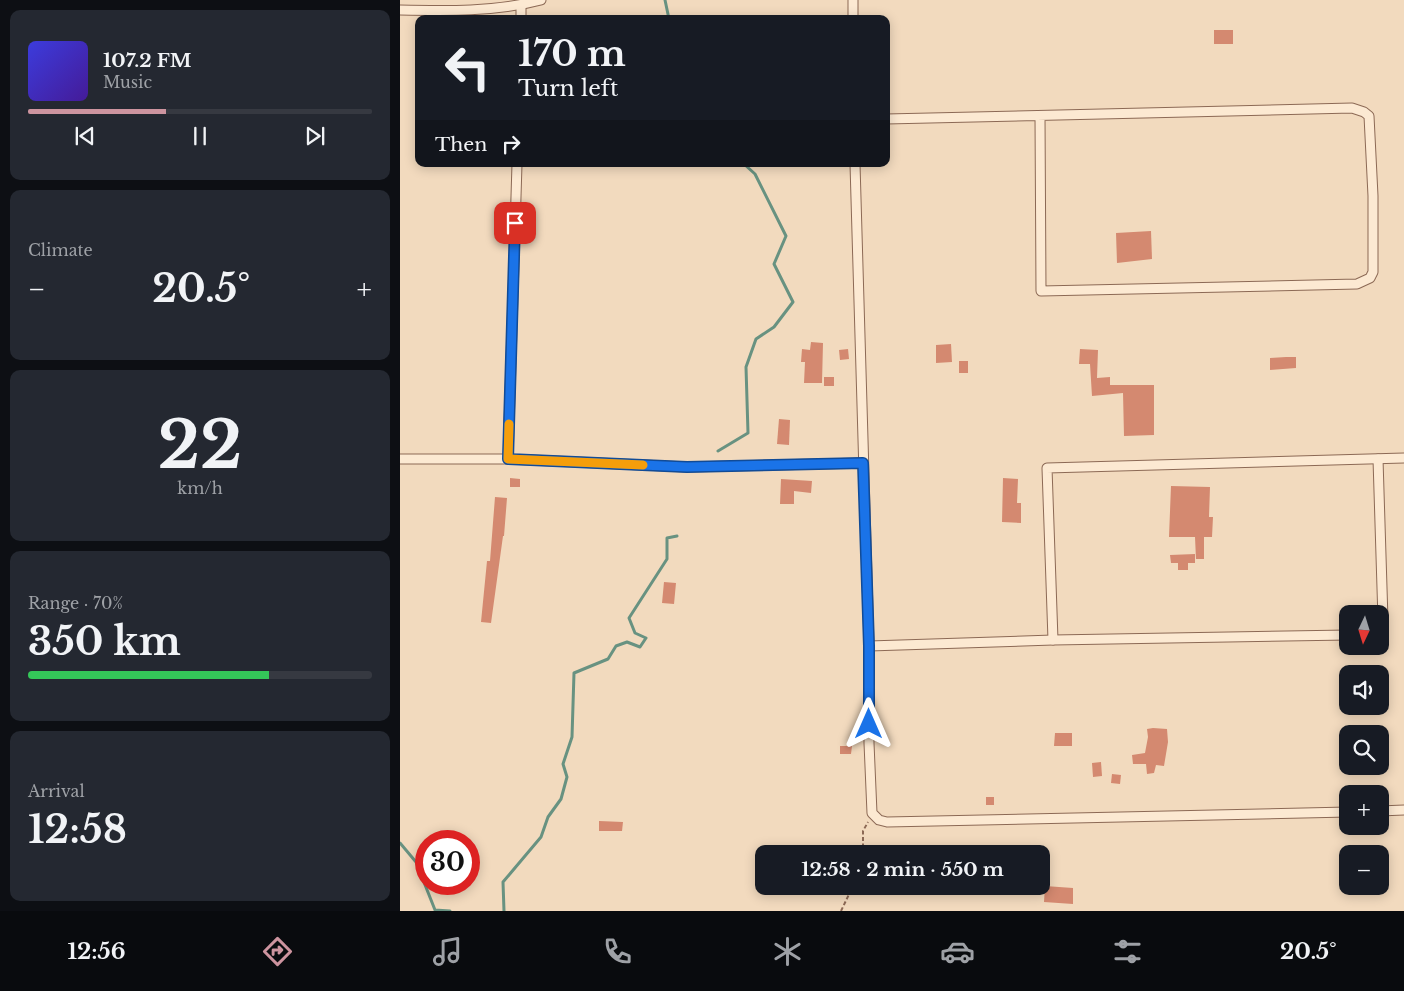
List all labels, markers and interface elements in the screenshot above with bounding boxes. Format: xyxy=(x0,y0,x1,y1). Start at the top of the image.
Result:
text: 170 m xyxy=(518,32,626,75)
icon: left xyxy=(435,35,500,100)
text: 107.2 FM xyxy=(103,49,192,72)
text: Music xyxy=(103,72,152,92)
text: Turn left xyxy=(518,75,618,102)
icon: previous xyxy=(71,122,99,150)
icon: pause xyxy=(186,122,214,150)
icon: next xyxy=(301,122,329,150)
icon: right xyxy=(497,130,525,158)
text: Then xyxy=(435,133,487,156)
pin xyxy=(494,202,536,244)
icon: arrive xyxy=(501,209,529,237)
text: Climate xyxy=(28,240,93,260)
text: 20.5° xyxy=(152,265,250,312)
text: − xyxy=(28,272,46,307)
text: + xyxy=(357,272,372,307)
text: 22 xyxy=(158,405,242,486)
text: km/h xyxy=(177,478,223,498)
text: Range · 70% xyxy=(28,593,123,613)
north arrow xyxy=(1339,605,1389,655)
map controls xyxy=(1339,605,1389,895)
text: 350 km xyxy=(28,618,181,665)
button: sound xyxy=(1339,665,1389,715)
position arrow xyxy=(842,697,894,749)
button: search xyxy=(1339,725,1389,775)
text: Arrival xyxy=(28,781,85,801)
button: + xyxy=(1339,785,1389,835)
text: 12:58 xyxy=(28,806,127,853)
speed limit sign: 30 xyxy=(415,830,480,895)
button: − xyxy=(1339,845,1389,895)
text: 12:58 · 2 min · 550 m xyxy=(801,858,1004,881)
icon: directions xyxy=(260,934,295,969)
icon: music xyxy=(430,934,465,969)
icon: phone xyxy=(600,934,635,969)
icon: climate xyxy=(770,934,805,969)
icon: car xyxy=(940,934,975,969)
icon: filters xyxy=(1110,934,1145,969)
text: 12:56 xyxy=(67,938,126,965)
text: 20.5° xyxy=(1280,938,1337,965)

